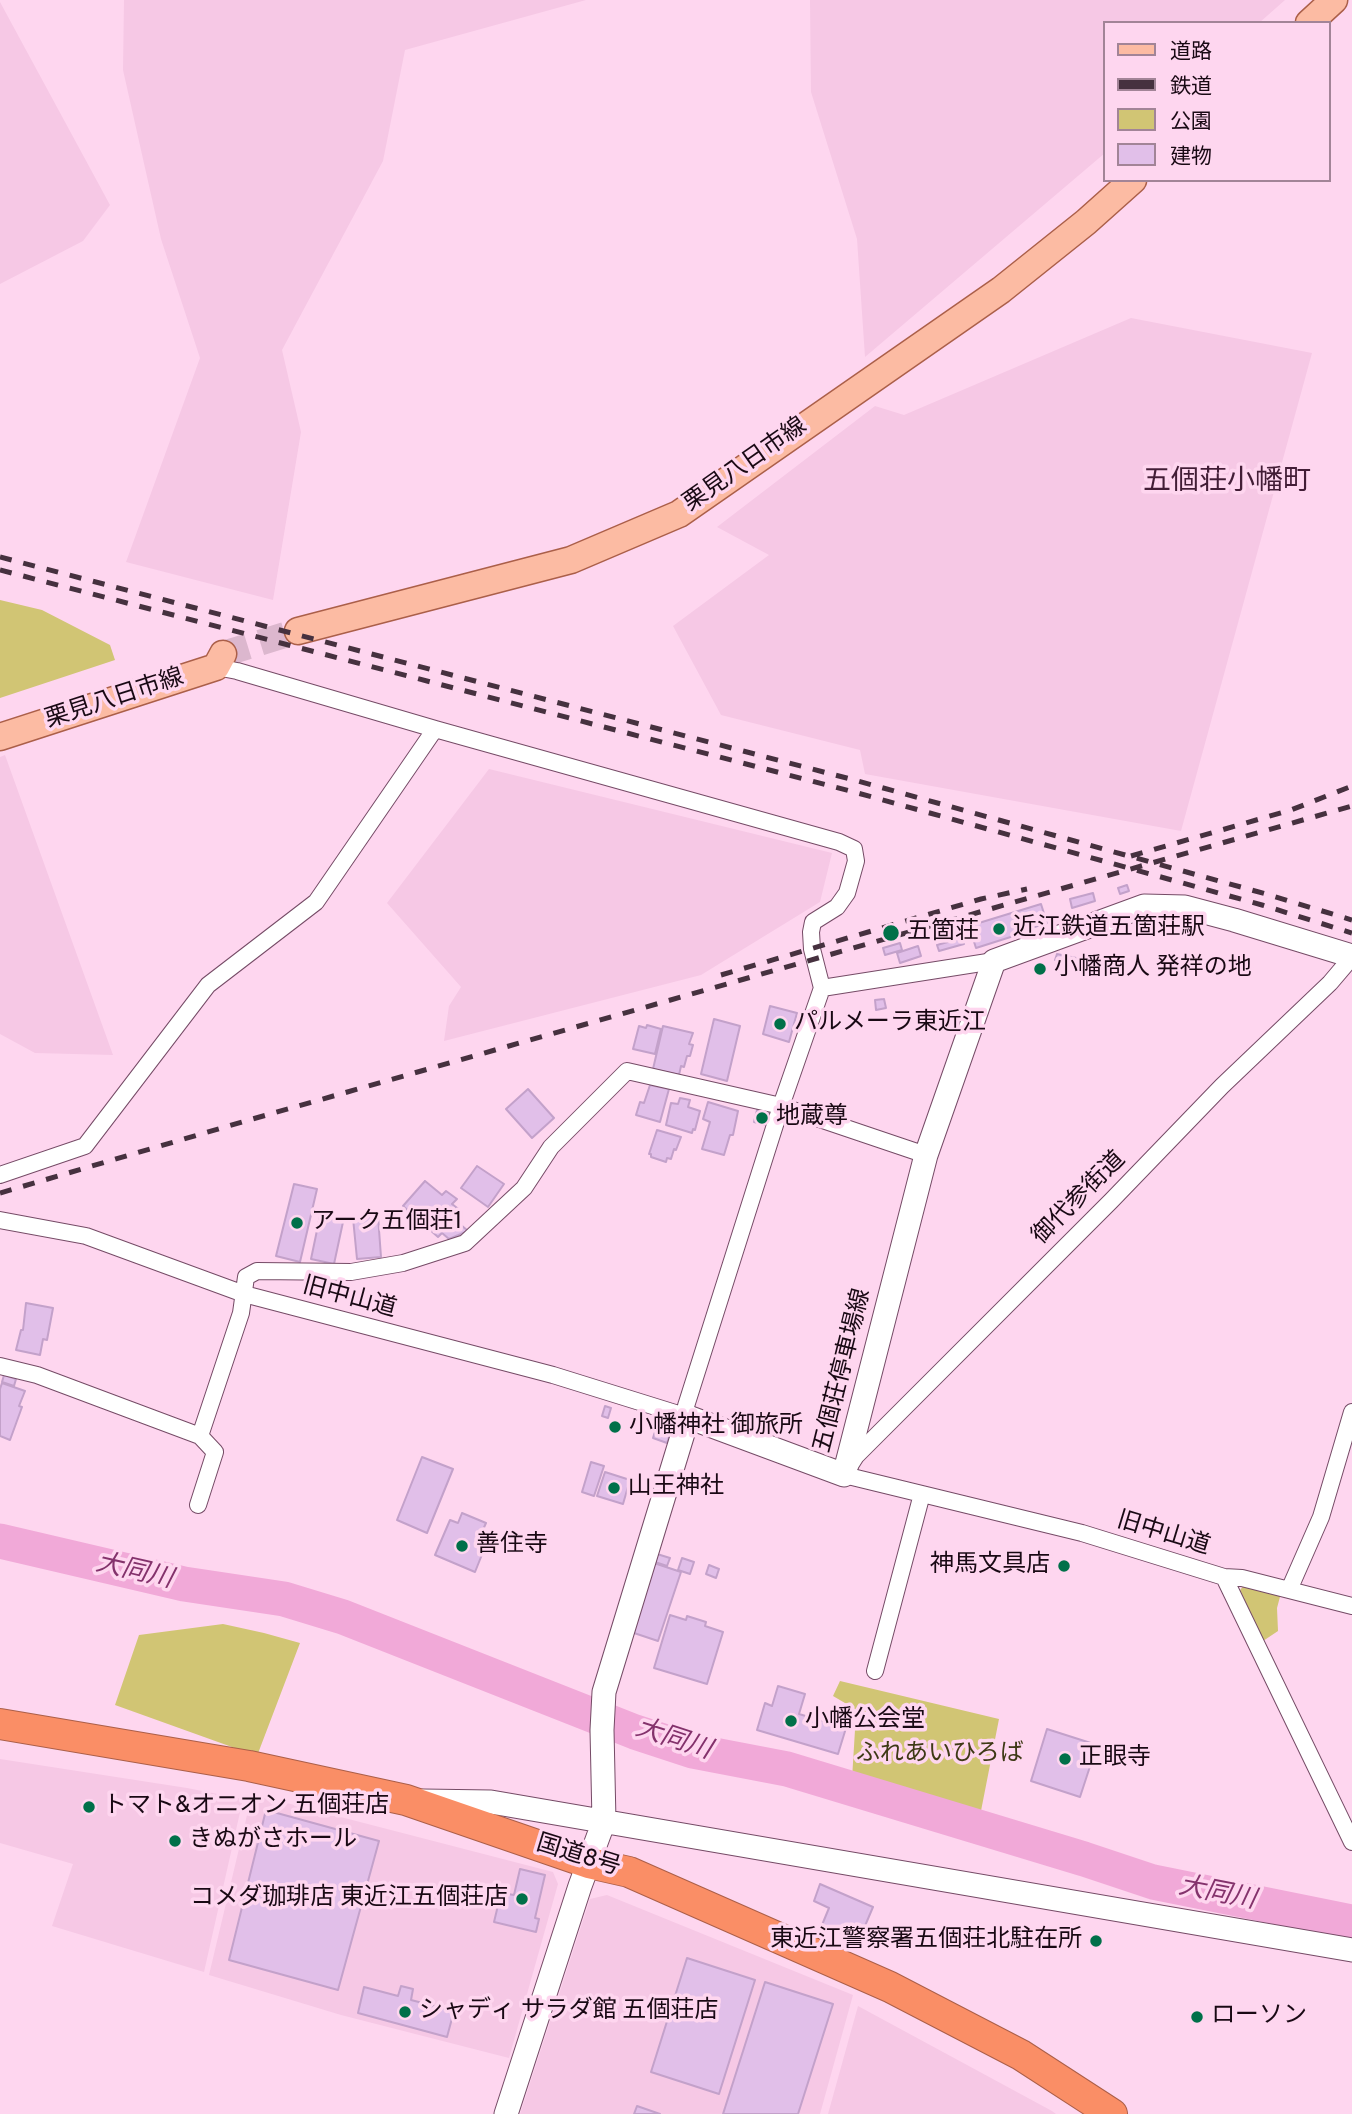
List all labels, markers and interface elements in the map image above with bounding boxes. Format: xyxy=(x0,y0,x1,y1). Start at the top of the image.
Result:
legend xyxy=(1104,21,1331,182)
text: 道路 xyxy=(1170,39,1212,66)
text: 鉄道 xyxy=(1170,74,1212,101)
text: 公園 xyxy=(1170,109,1212,136)
text: 建物 xyxy=(1170,144,1212,171)
street label: 栗見八日市線 xyxy=(679,413,813,519)
district label: 五個荘小幡町 xyxy=(1143,466,1311,500)
street label: 栗見八日市線 xyxy=(42,664,188,736)
place label: 近江鉄道五箇荘駅 xyxy=(1013,915,1205,943)
place label: 五箇荘 xyxy=(907,919,979,947)
marker: 近江鉄道五箇荘駅 xyxy=(991,921,1007,937)
marker: 五箇荘 xyxy=(881,923,901,943)
place label: 小幡商人 発祥の地 xyxy=(1054,955,1252,983)
marker: 小幡商人 発祥の地 xyxy=(1032,961,1048,977)
place label: パルメーラ東近江 xyxy=(794,1010,986,1038)
marker: パルメーラ東近江 xyxy=(772,1016,788,1032)
place label: 地蔵尊 xyxy=(776,1104,848,1132)
marker: 地蔵尊 xyxy=(754,1110,770,1126)
street label: 御代参街道 xyxy=(1027,1146,1133,1252)
place label: アーク五個荘1 xyxy=(311,1209,463,1237)
marker: アーク五個荘1 xyxy=(289,1215,305,1231)
street label: 旧中山道 xyxy=(299,1273,399,1325)
street label: 五個荘停車場線 xyxy=(810,1286,878,1456)
place label: 小幡神社 御旅所 xyxy=(629,1413,803,1441)
marker: 小幡神社 御旅所 xyxy=(607,1419,623,1435)
place label: 山王神社 xyxy=(628,1474,724,1502)
marker: 山王神社 xyxy=(606,1480,622,1496)
street label: 旧中山道 xyxy=(1113,1507,1213,1563)
place label: 善住寺 xyxy=(476,1532,548,1560)
marker: 善住寺 xyxy=(454,1538,470,1554)
water label: 大同川 xyxy=(92,1549,176,1597)
place label: 神馬文具店 xyxy=(930,1552,1050,1580)
marker: 神馬文具店 xyxy=(1056,1558,1072,1574)
place label: 小幡公会堂 xyxy=(805,1707,925,1735)
marker: 小幡公会堂 xyxy=(783,1713,799,1729)
water label: 大同川 xyxy=(631,1714,715,1768)
park label: ふれあいひろば xyxy=(856,1741,1024,1769)
place label: 正眼寺 xyxy=(1079,1745,1151,1773)
marker: 正眼寺 xyxy=(1057,1751,1073,1767)
place label: トマト&オニオン 五個荘店 xyxy=(103,1793,389,1821)
marker: トマト&オニオン 五個荘店 xyxy=(81,1799,97,1815)
place label: きぬがさホール xyxy=(189,1827,357,1855)
street label: 国道8号 xyxy=(532,1831,624,1883)
marker: きぬがさホール xyxy=(167,1833,183,1849)
water label: 大同川 xyxy=(1176,1872,1258,1918)
place label: コメダ珈琲店 東近江五個荘店 xyxy=(190,1885,508,1913)
marker: コメダ珈琲店 東近江五個荘店 xyxy=(514,1891,530,1907)
place label: 東近江警察署五個荘北駐在所 xyxy=(770,1927,1082,1955)
marker: 東近江警察署五個荘北駐在所 xyxy=(1088,1933,1104,1949)
place label: シャディ サラダ館 五個荘店 xyxy=(419,1998,718,2026)
place label: ローソン xyxy=(1211,2003,1307,2031)
marker: シャディ サラダ館 五個荘店 xyxy=(397,2004,413,2020)
marker: ローソン xyxy=(1189,2009,1205,2025)

